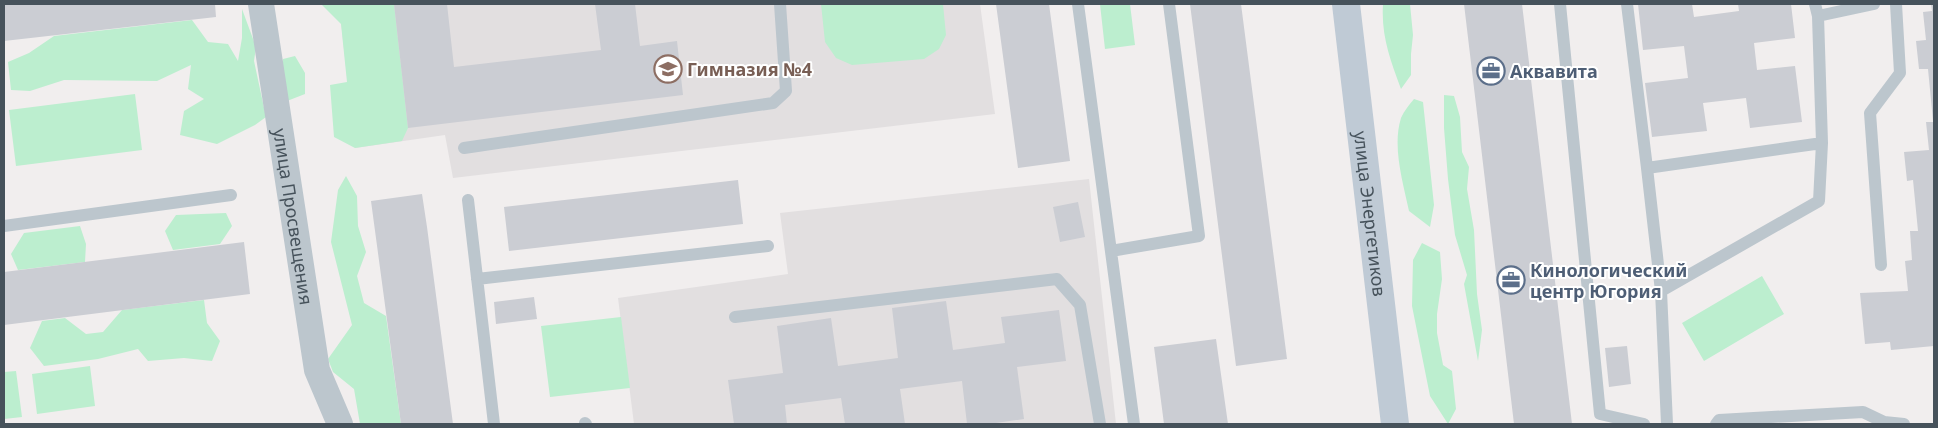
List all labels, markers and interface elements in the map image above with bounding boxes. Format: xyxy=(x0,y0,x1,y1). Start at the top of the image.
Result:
school or university icon: Гимназия №4 xyxy=(653,54,683,84)
office icon: Аквавита xyxy=(1476,56,1506,86)
place label: Гимназия №4 xyxy=(687,57,812,81)
place label: Аквавита xyxy=(1510,59,1598,83)
street label: улица Просвещения xyxy=(268,127,319,306)
street label: улица Энергетиков xyxy=(1349,130,1392,298)
place label: Кинологический центр Югория xyxy=(1530,258,1687,303)
office icon: Кинологический центр Югория xyxy=(1496,265,1526,295)

